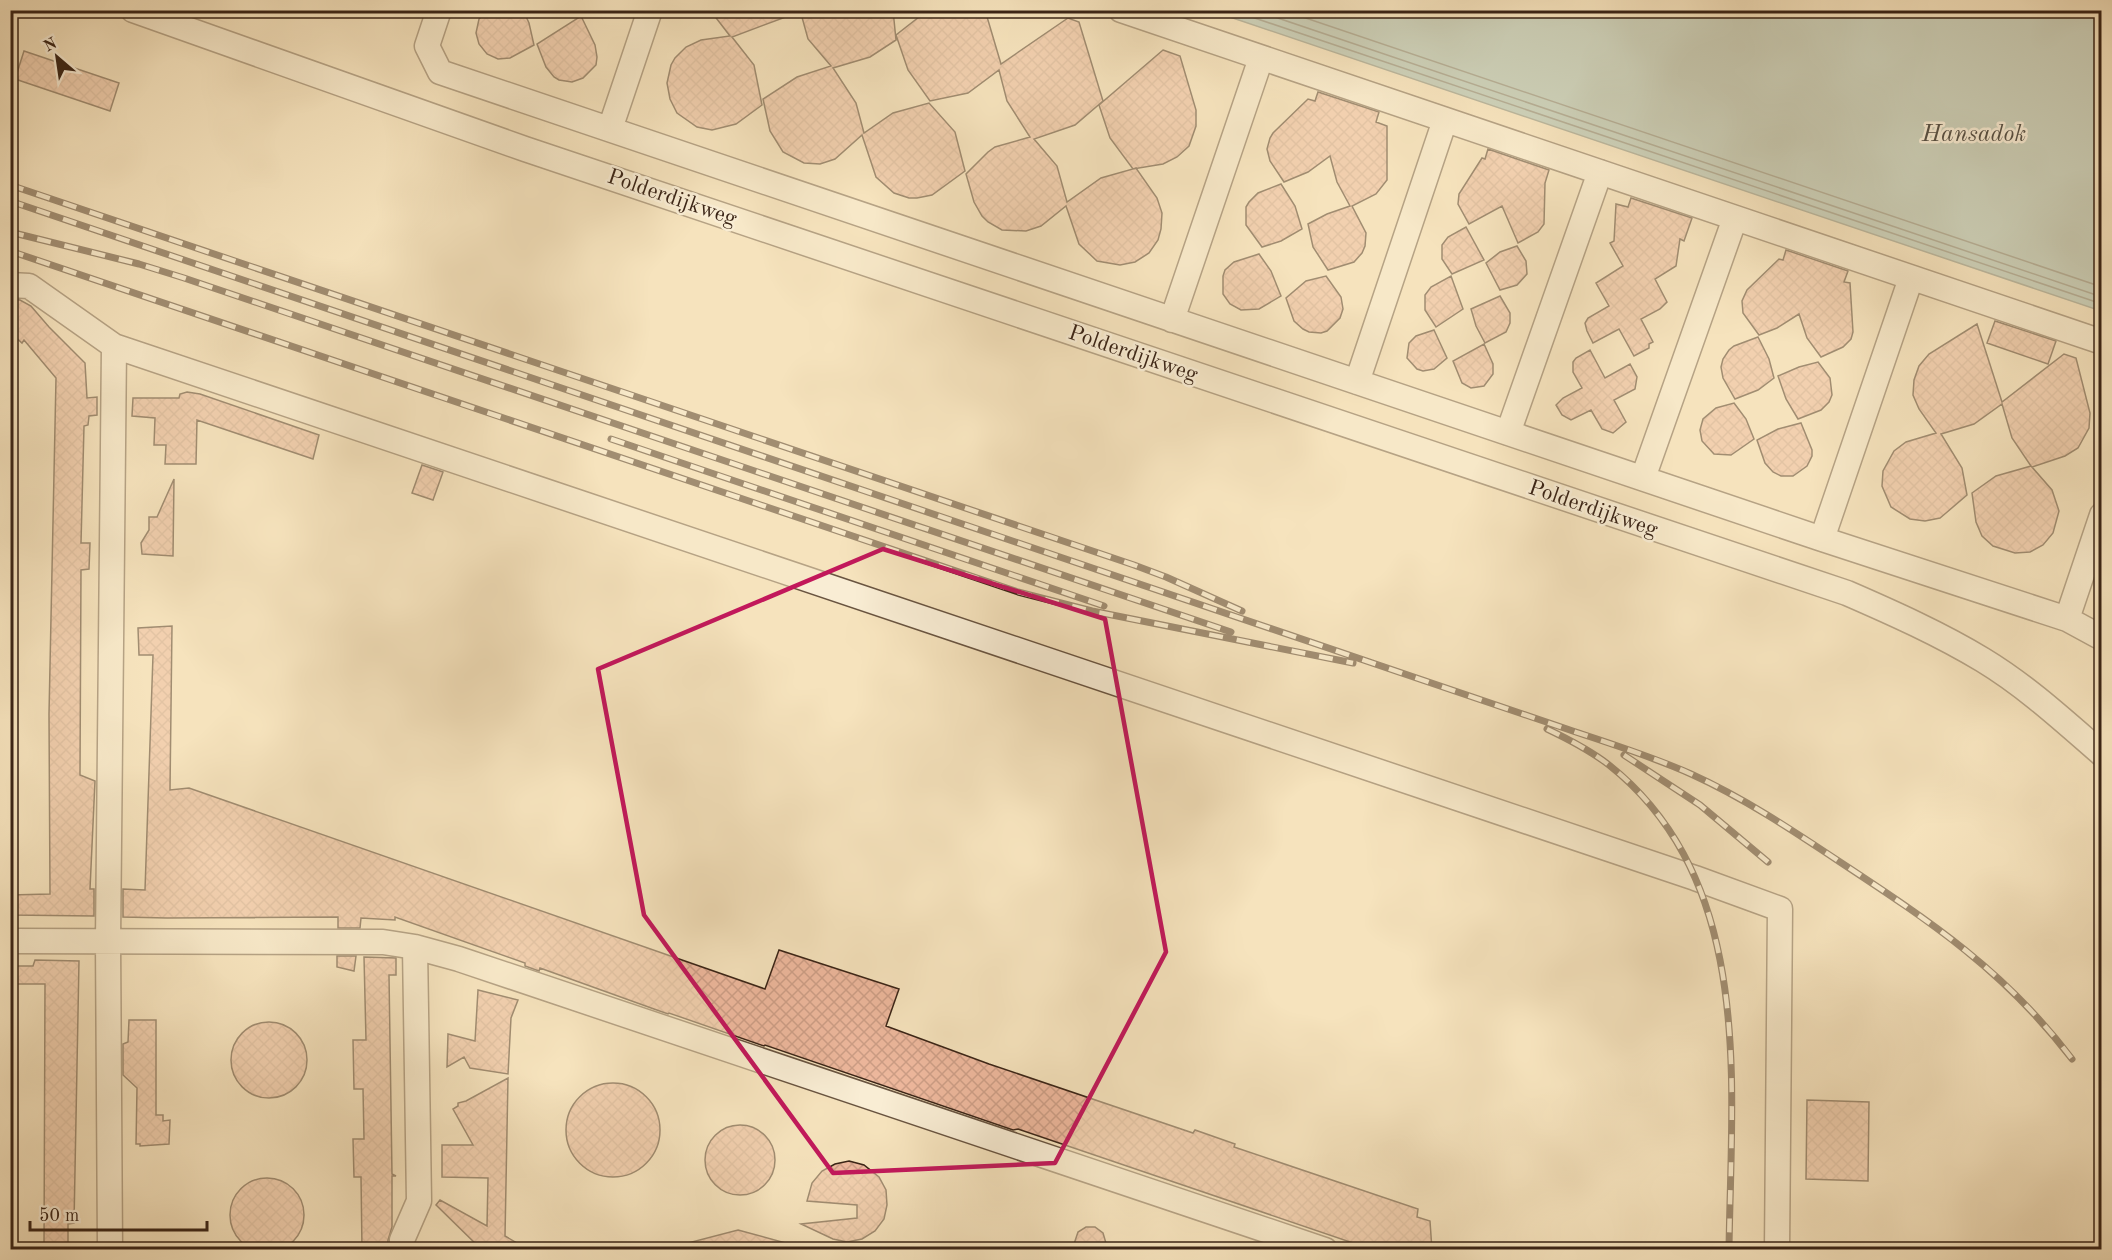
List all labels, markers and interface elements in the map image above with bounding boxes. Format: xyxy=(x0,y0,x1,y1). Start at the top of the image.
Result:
north arrow xyxy=(27,27,87,87)
text: N xyxy=(41,35,61,56)
water label: Hansadok xyxy=(1921,123,2026,147)
street label: Polderdijkweg xyxy=(604,166,740,230)
street label: Polderdijkweg xyxy=(1065,322,1201,386)
street label: Polderdijkweg xyxy=(1525,477,1661,541)
scale bar xyxy=(30,1194,207,1232)
text: 50 m xyxy=(39,1207,79,1225)

